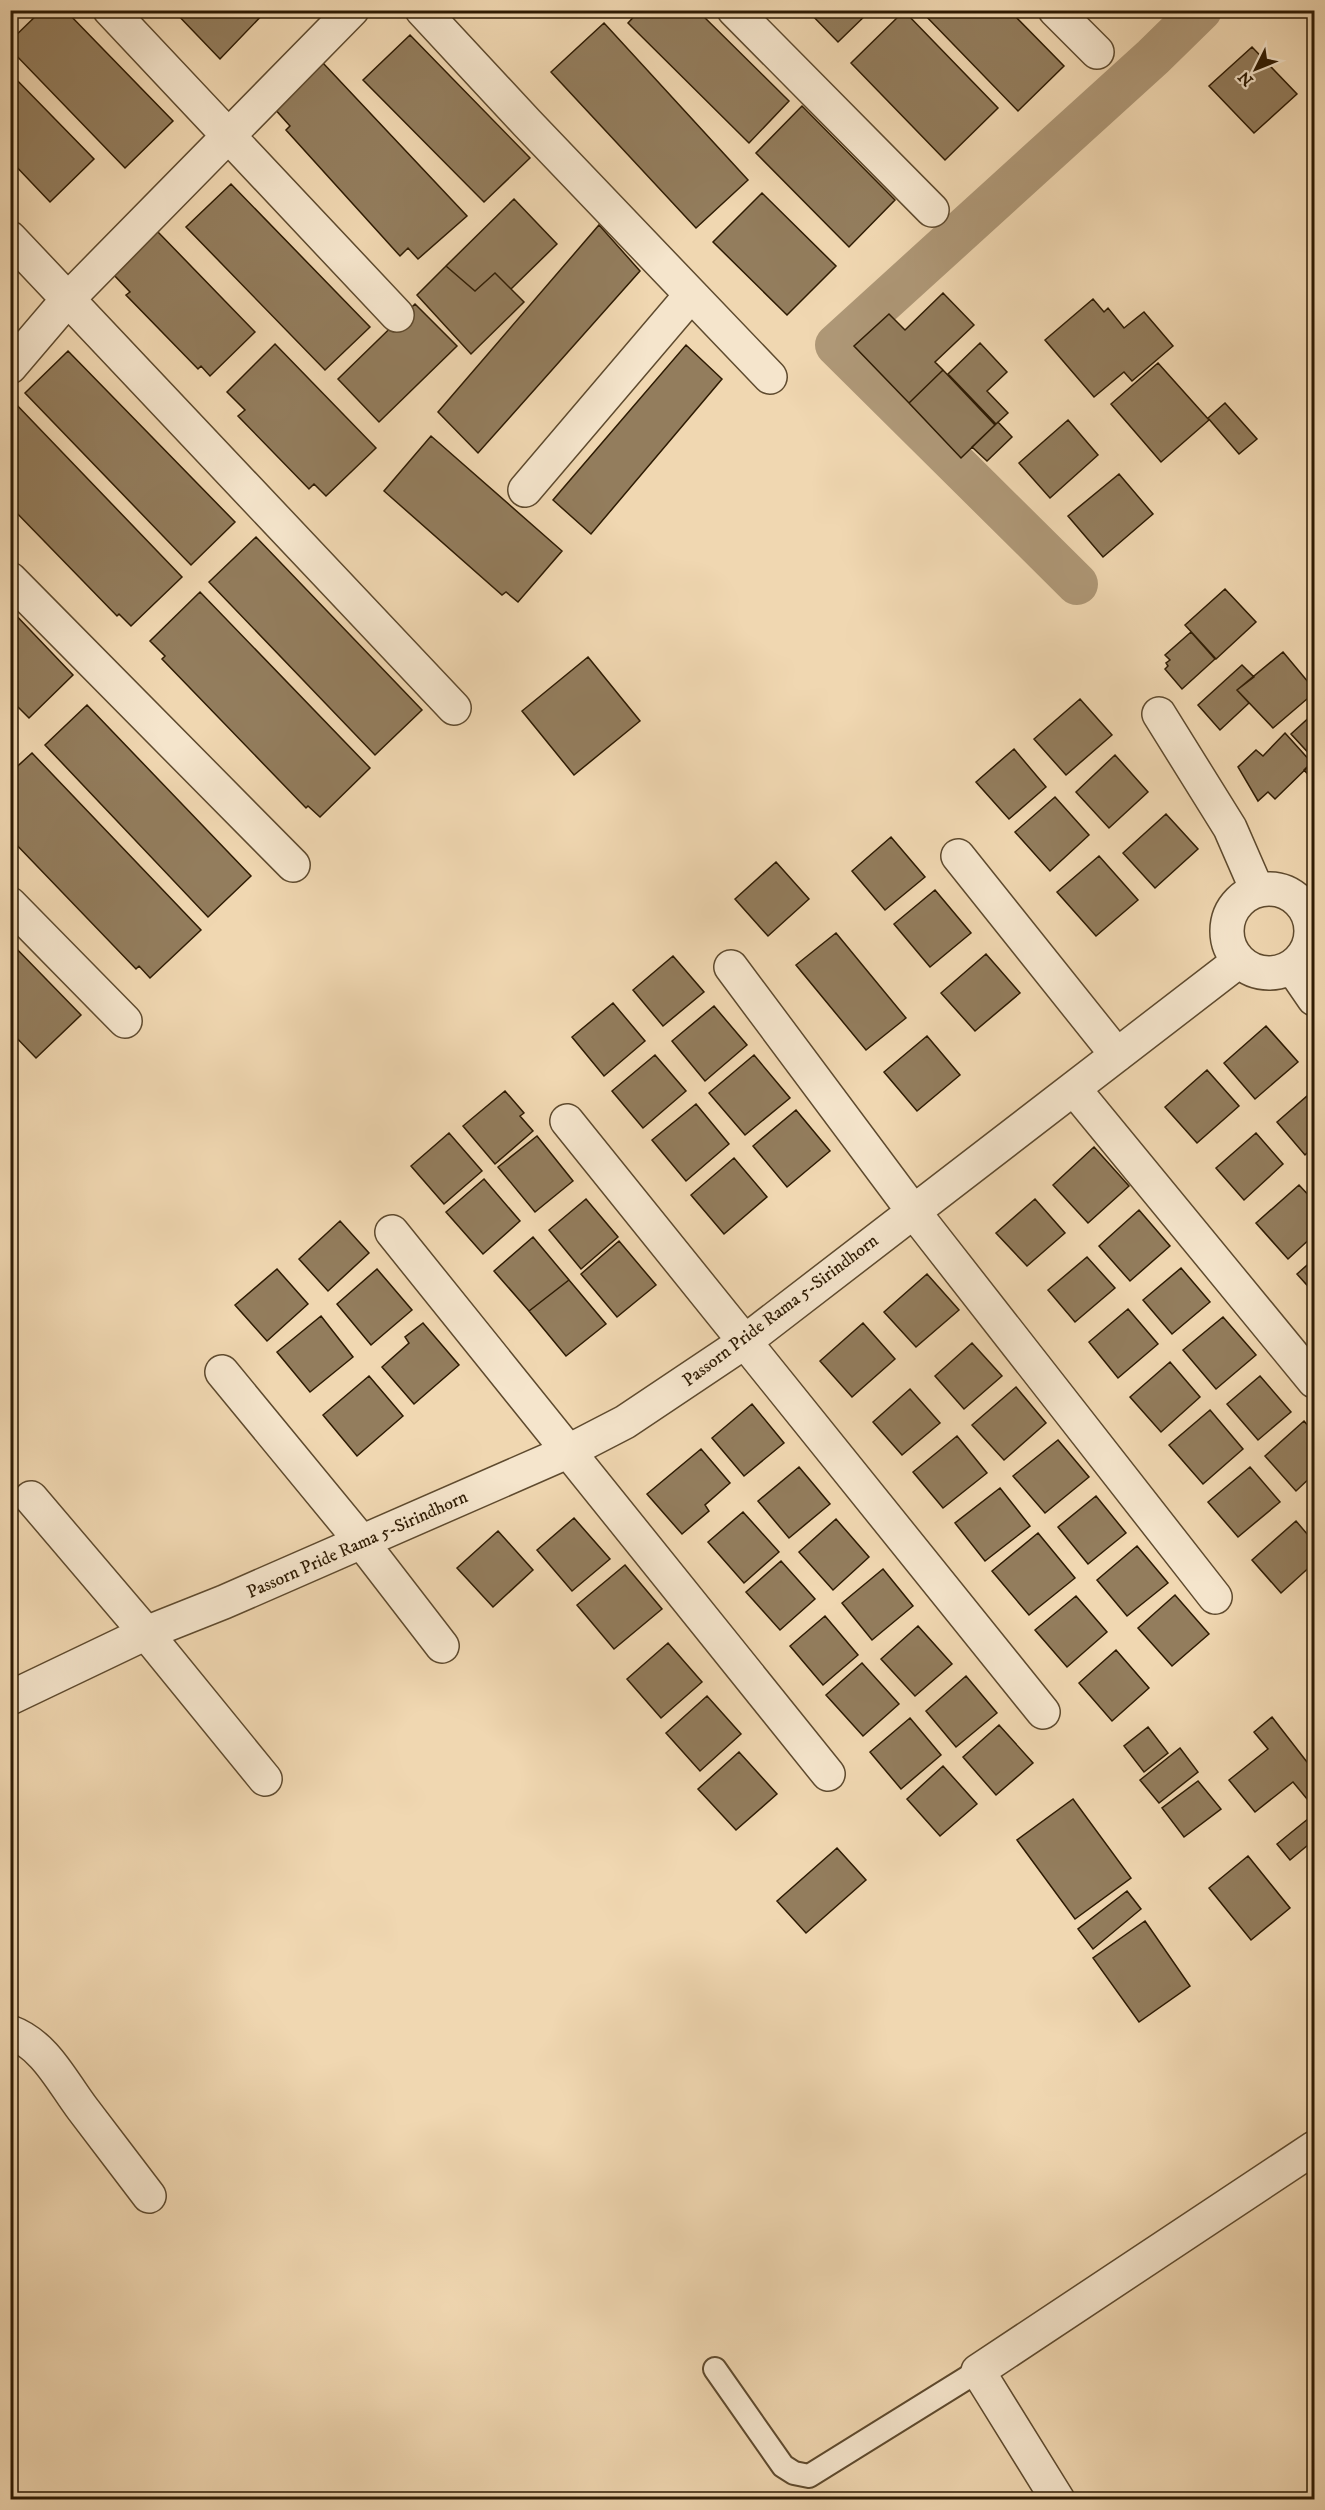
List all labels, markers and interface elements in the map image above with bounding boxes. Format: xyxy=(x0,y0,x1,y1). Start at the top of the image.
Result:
north arrow xyxy=(1226,39,1286,99)
text: N xyxy=(1234,67,1258,90)
street label: Passorn Pride Rama 5-Sirindhorn xyxy=(678,1230,883,1392)
street label: Passorn Pride Rama 5-Sirindhorn xyxy=(243,1486,472,1604)

